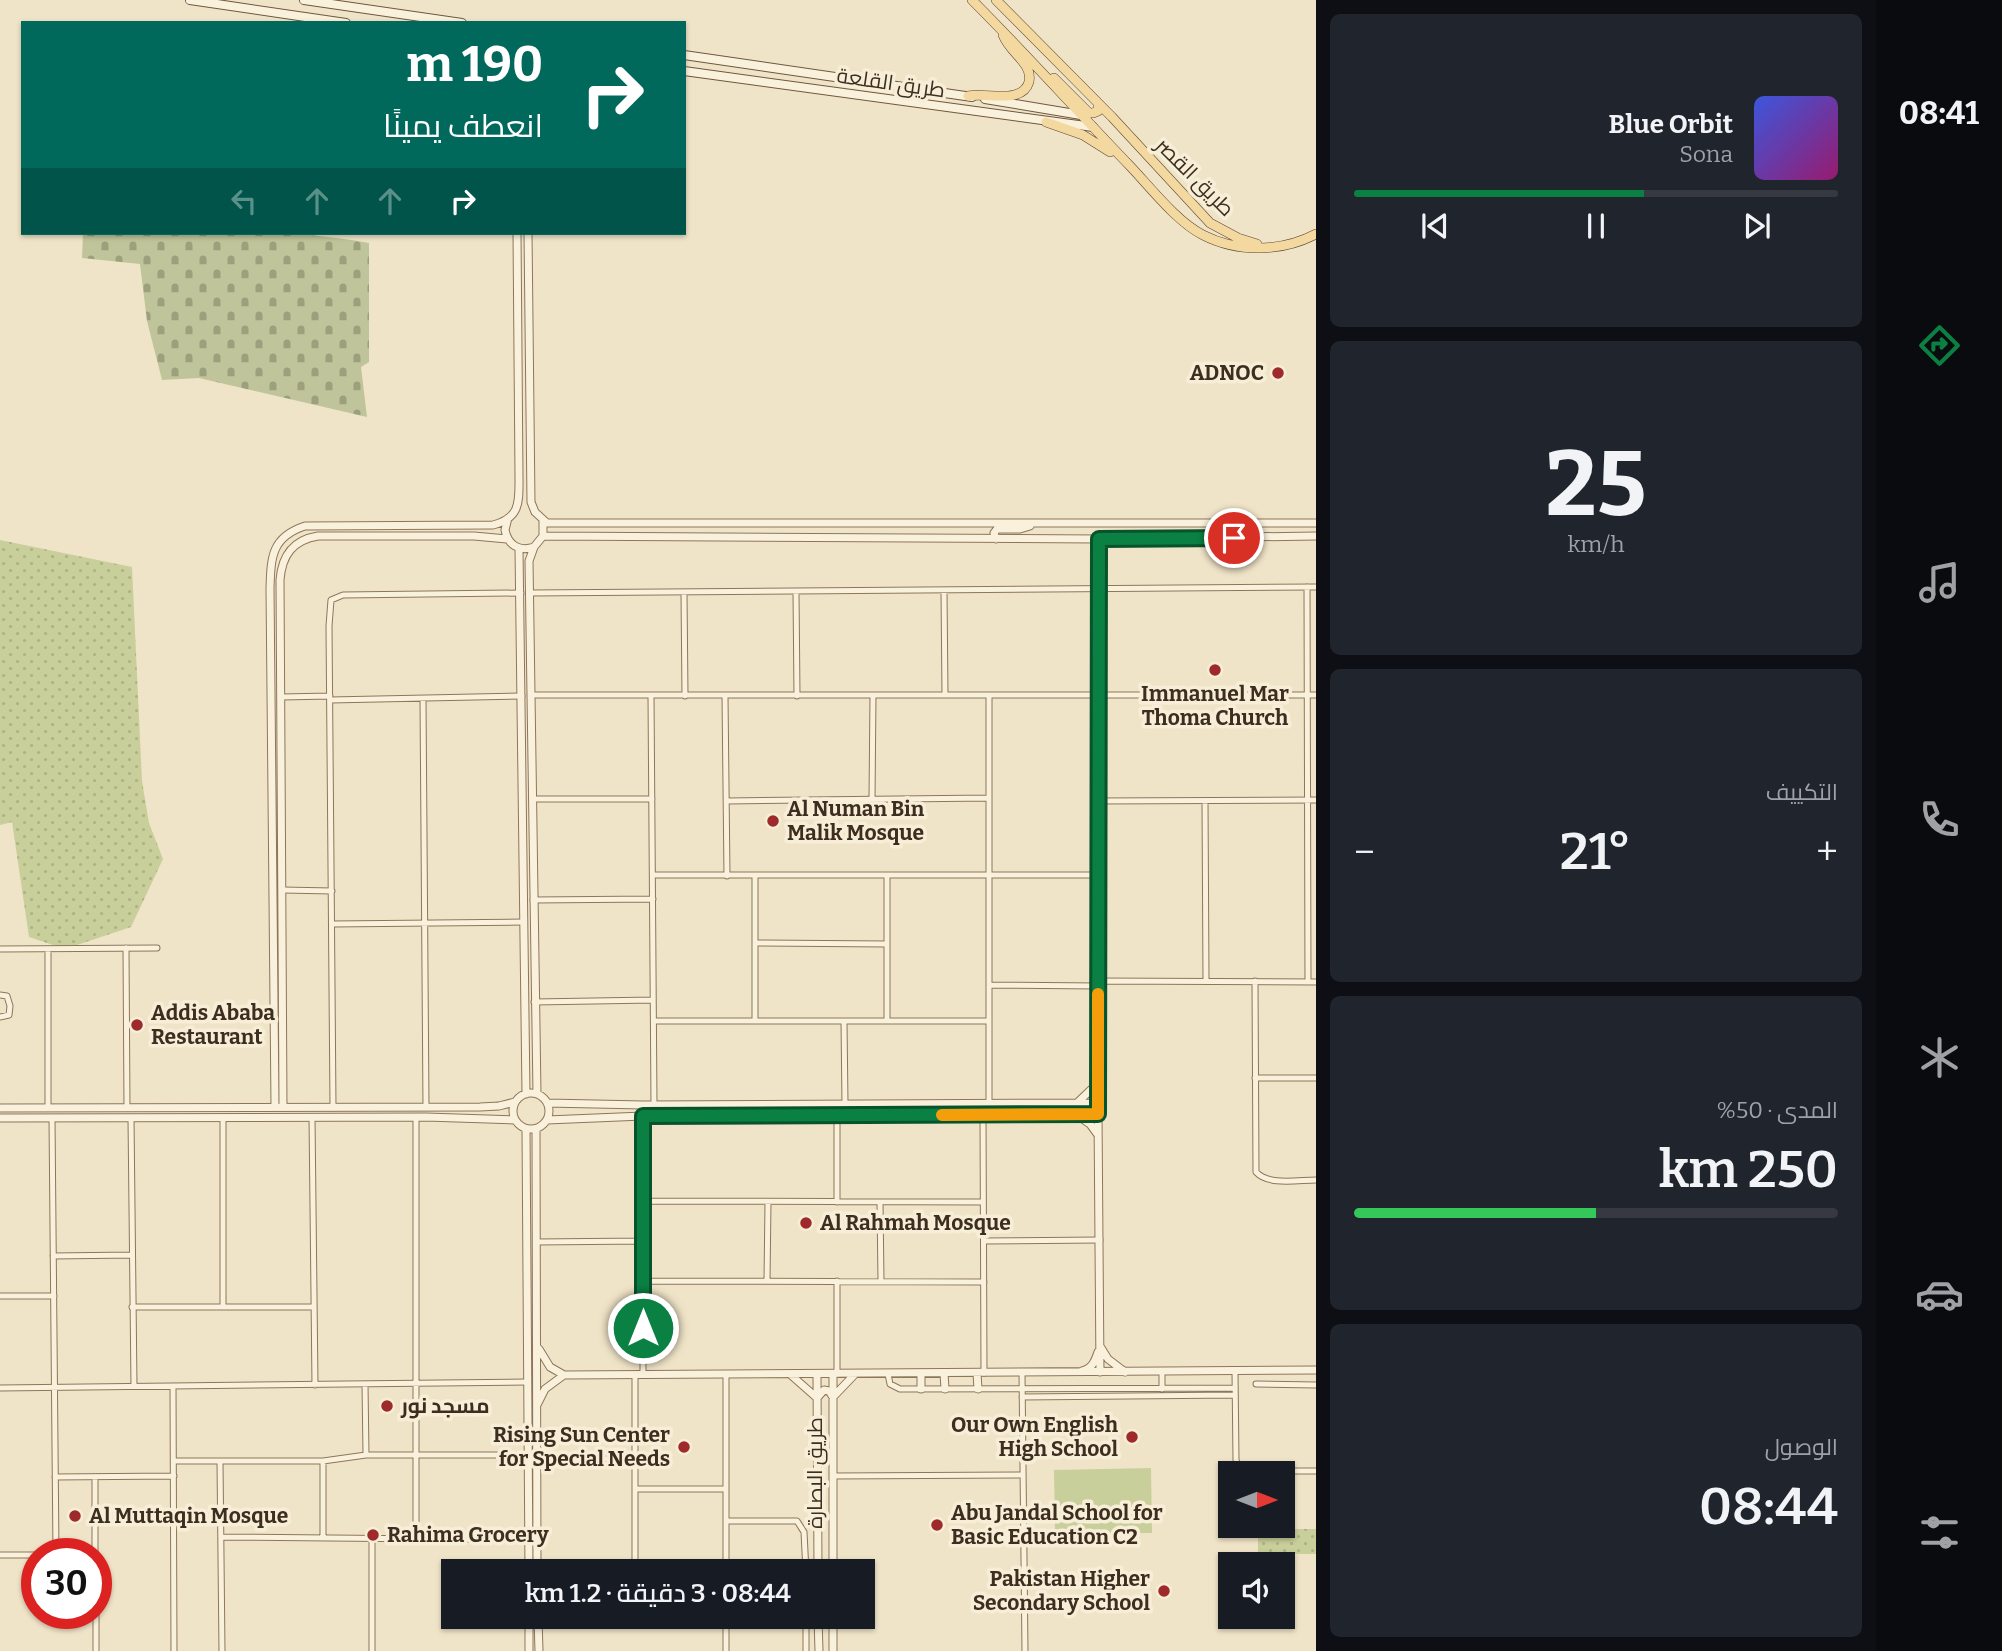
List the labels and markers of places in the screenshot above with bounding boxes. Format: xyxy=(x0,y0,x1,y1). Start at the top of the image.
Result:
place label: ADNOC xyxy=(1190,360,1264,386)
marker: ADNOC xyxy=(1270,365,1286,381)
pin xyxy=(1204,508,1264,568)
marker: Immanuel Mar Thoma Church xyxy=(1207,662,1223,678)
place label: Immanuel Mar Thoma Church xyxy=(1141,681,1289,731)
place label: Al Numan Bin Malik Mosque xyxy=(787,796,925,846)
marker: Al Numan Bin Malik Mosque xyxy=(765,813,781,829)
place label: Addis Ababa Restaurant xyxy=(151,1000,275,1050)
marker: Addis Ababa Restaurant xyxy=(129,1017,145,1033)
place label: Al Rahmah Mosque xyxy=(820,1210,1011,1236)
marker: Al Rahmah Mosque xyxy=(798,1215,814,1231)
place label: مسجد نور xyxy=(400,1393,490,1419)
marker: مسجد نور xyxy=(379,1398,395,1414)
place label: Our Own English High School xyxy=(951,1412,1119,1462)
place label: Rising Sun Center for Special Needs xyxy=(493,1422,670,1472)
marker: Our Own English High School xyxy=(1124,1429,1140,1445)
marker: Rising Sun Center for Special Needs xyxy=(676,1439,692,1455)
place label: Abu Jandal School for Basic Education C2 xyxy=(951,1500,1163,1550)
place label: Al Muttaqin Mosque xyxy=(89,1503,288,1529)
marker: Al Muttaqin Mosque xyxy=(67,1508,83,1524)
marker: Abu Jandal School for Basic Education C2 xyxy=(929,1517,945,1533)
place label: Rahima Grocery xyxy=(387,1522,549,1548)
marker: Rahima Grocery xyxy=(365,1527,381,1543)
place label: Pakistan Higher Secondary School xyxy=(973,1566,1150,1616)
marker: Pakistan Higher Secondary School xyxy=(1156,1583,1172,1599)

